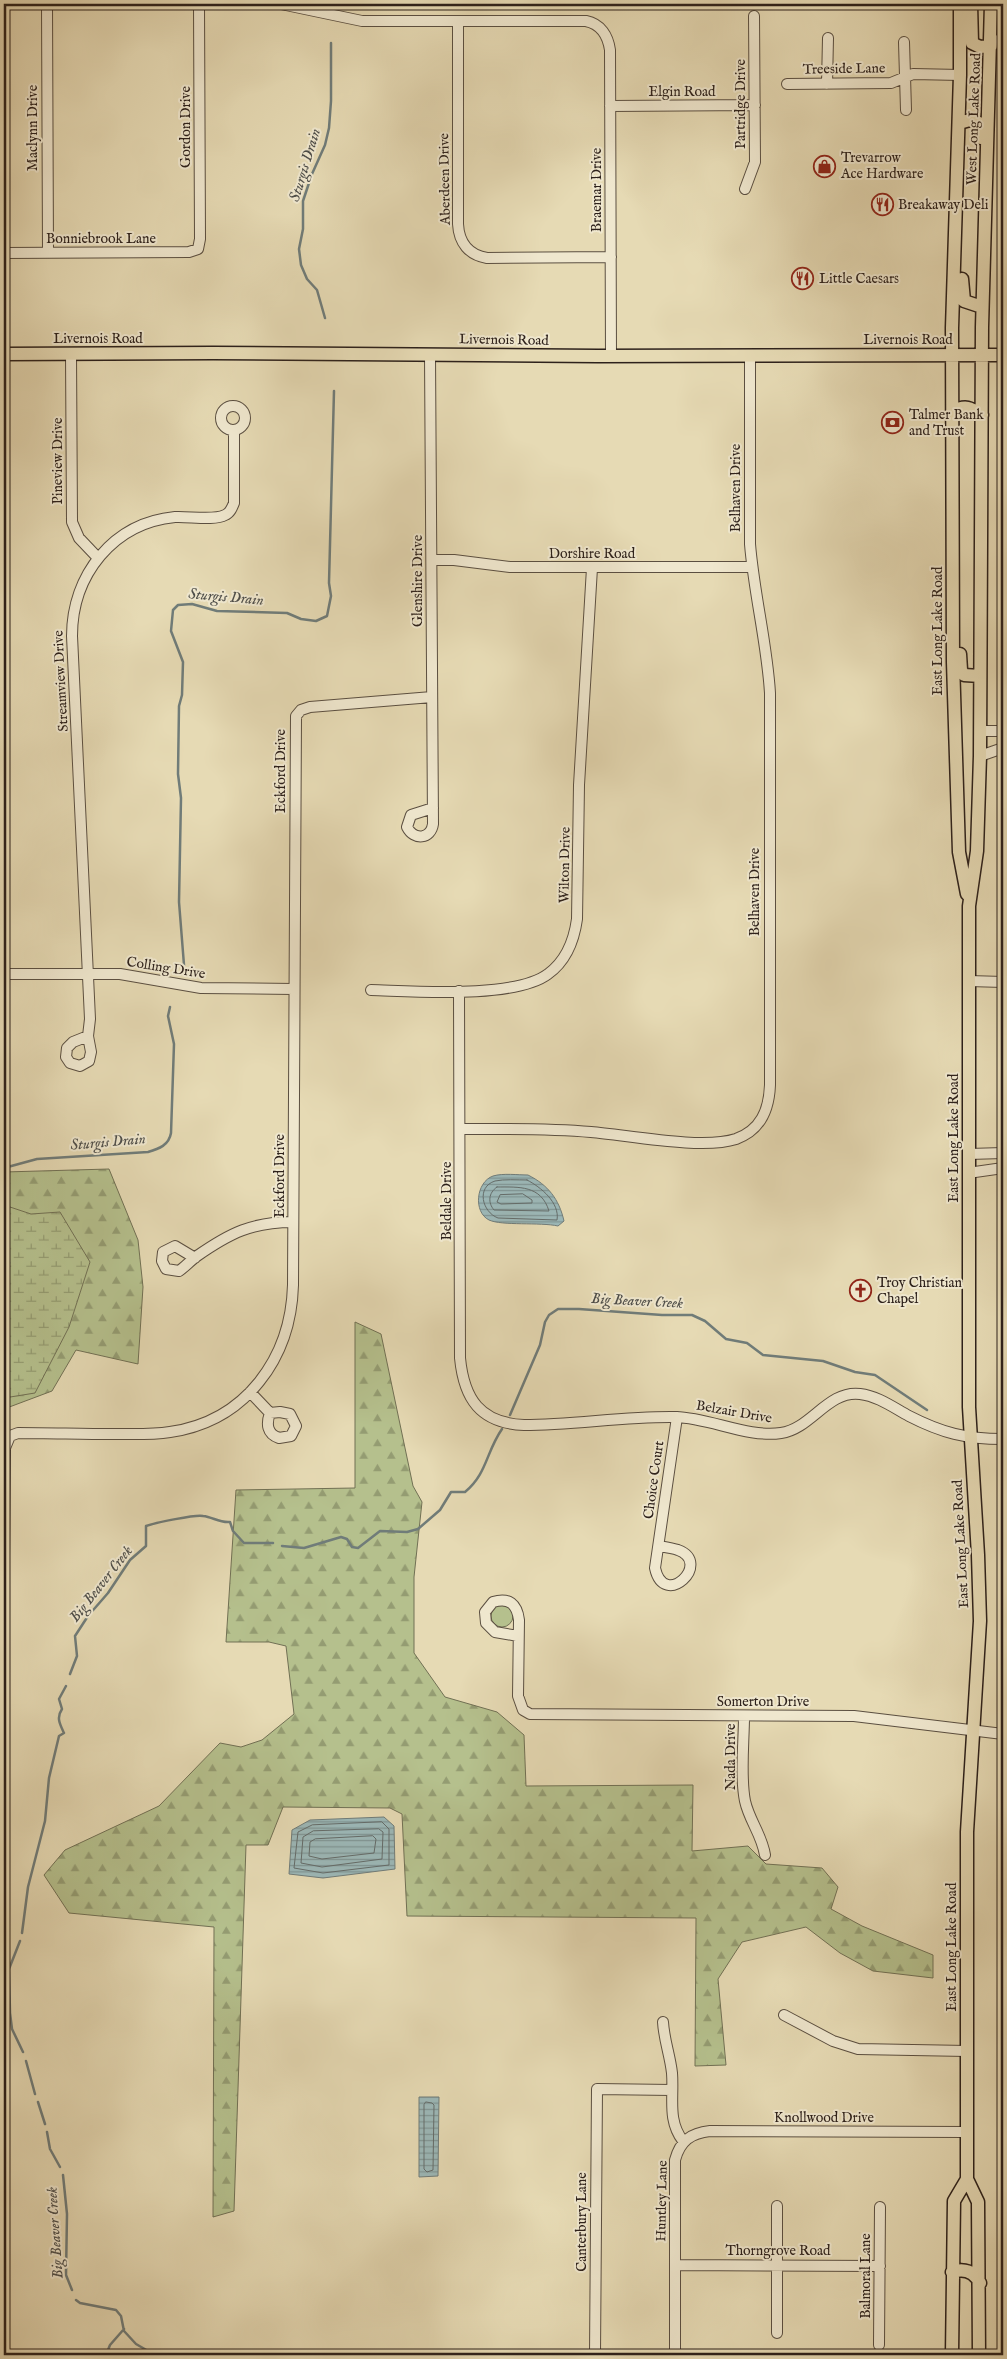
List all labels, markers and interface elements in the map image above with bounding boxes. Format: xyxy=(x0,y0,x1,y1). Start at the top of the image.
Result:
street label: West Long Lake Road xyxy=(963,52,985,185)
street label: Partridge Drive xyxy=(732,58,750,149)
street label: Treeside Lane xyxy=(803,59,886,79)
street label: Elgin Road xyxy=(648,83,716,101)
street label: Maclynn Drive xyxy=(24,84,42,171)
street label: Gordon Drive xyxy=(177,86,195,168)
water label: Sturgis Drain xyxy=(285,126,326,204)
street label: Aberdeen Drive xyxy=(435,132,455,226)
street label: Braemar Drive xyxy=(588,147,606,232)
place label: Trevarrow Ace Hardware xyxy=(840,149,924,183)
shop icon: Trevarrow Ace Hardware xyxy=(813,154,837,178)
restaurant icon: Breakaway Deli xyxy=(870,193,894,217)
place label: Breakaway Deli xyxy=(898,196,989,214)
street label: Bonniebrook Lane xyxy=(46,230,156,248)
restaurant icon: Little Caesars xyxy=(791,267,815,291)
place label: Little Caesars xyxy=(819,270,899,288)
street label: Livernois Road xyxy=(53,330,143,348)
street label: Livernois Road xyxy=(459,330,550,350)
street label: Livernois Road xyxy=(863,331,953,349)
place label: Talmer Bank and Trust xyxy=(909,406,984,440)
bank icon: Talmer Bank and Trust xyxy=(881,411,905,435)
street label: Pineview Drive xyxy=(49,417,67,504)
street label: Belhaven Drive xyxy=(727,443,745,532)
street label: Glenshire Drive xyxy=(409,534,427,627)
street label: Dorshire Road xyxy=(549,545,636,563)
street label: East Long Lake Road xyxy=(929,566,947,695)
water label: Sturgis Drain xyxy=(187,584,264,611)
street label: Streamview Drive xyxy=(49,629,73,732)
street label: Eckford Drive xyxy=(272,728,290,813)
street label: Wilton Drive xyxy=(555,826,575,903)
street label: Belhaven Drive xyxy=(746,847,764,936)
street label: Colling Drive xyxy=(125,953,207,983)
street label: East Long Lake Road xyxy=(945,1073,963,1202)
water label: Sturgis Drain xyxy=(70,1129,147,1156)
street label: Eckford Drive xyxy=(271,1133,289,1218)
street label: Beldale Drive xyxy=(438,1161,456,1240)
place label: Troy Christian Chapel xyxy=(877,1274,963,1308)
church icon: Troy Christian Chapel xyxy=(849,1279,873,1303)
water label: Big Beaver Creek xyxy=(591,1289,683,1314)
street label: Belzair Drive xyxy=(695,1396,774,1428)
street label: Choice Court xyxy=(640,1440,668,1520)
street label: East Long Lake Road xyxy=(949,1479,973,1609)
water label: Big Beaver Creek xyxy=(65,1542,138,1627)
street label: Somerton Drive xyxy=(717,1693,810,1711)
street label: Nada Drive xyxy=(722,1723,740,1790)
street label: East Long Lake Road xyxy=(943,1882,961,2011)
street label: Knollwood Drive xyxy=(774,2109,874,2127)
street label: Huntley Lane xyxy=(652,2160,672,2242)
street label: Canterbury Lane xyxy=(573,2172,591,2272)
water label: Big Beaver Creek xyxy=(42,2186,69,2280)
street label: Balmoral Lane xyxy=(857,2233,875,2319)
street label: Thorngrove Road xyxy=(725,2242,831,2260)

